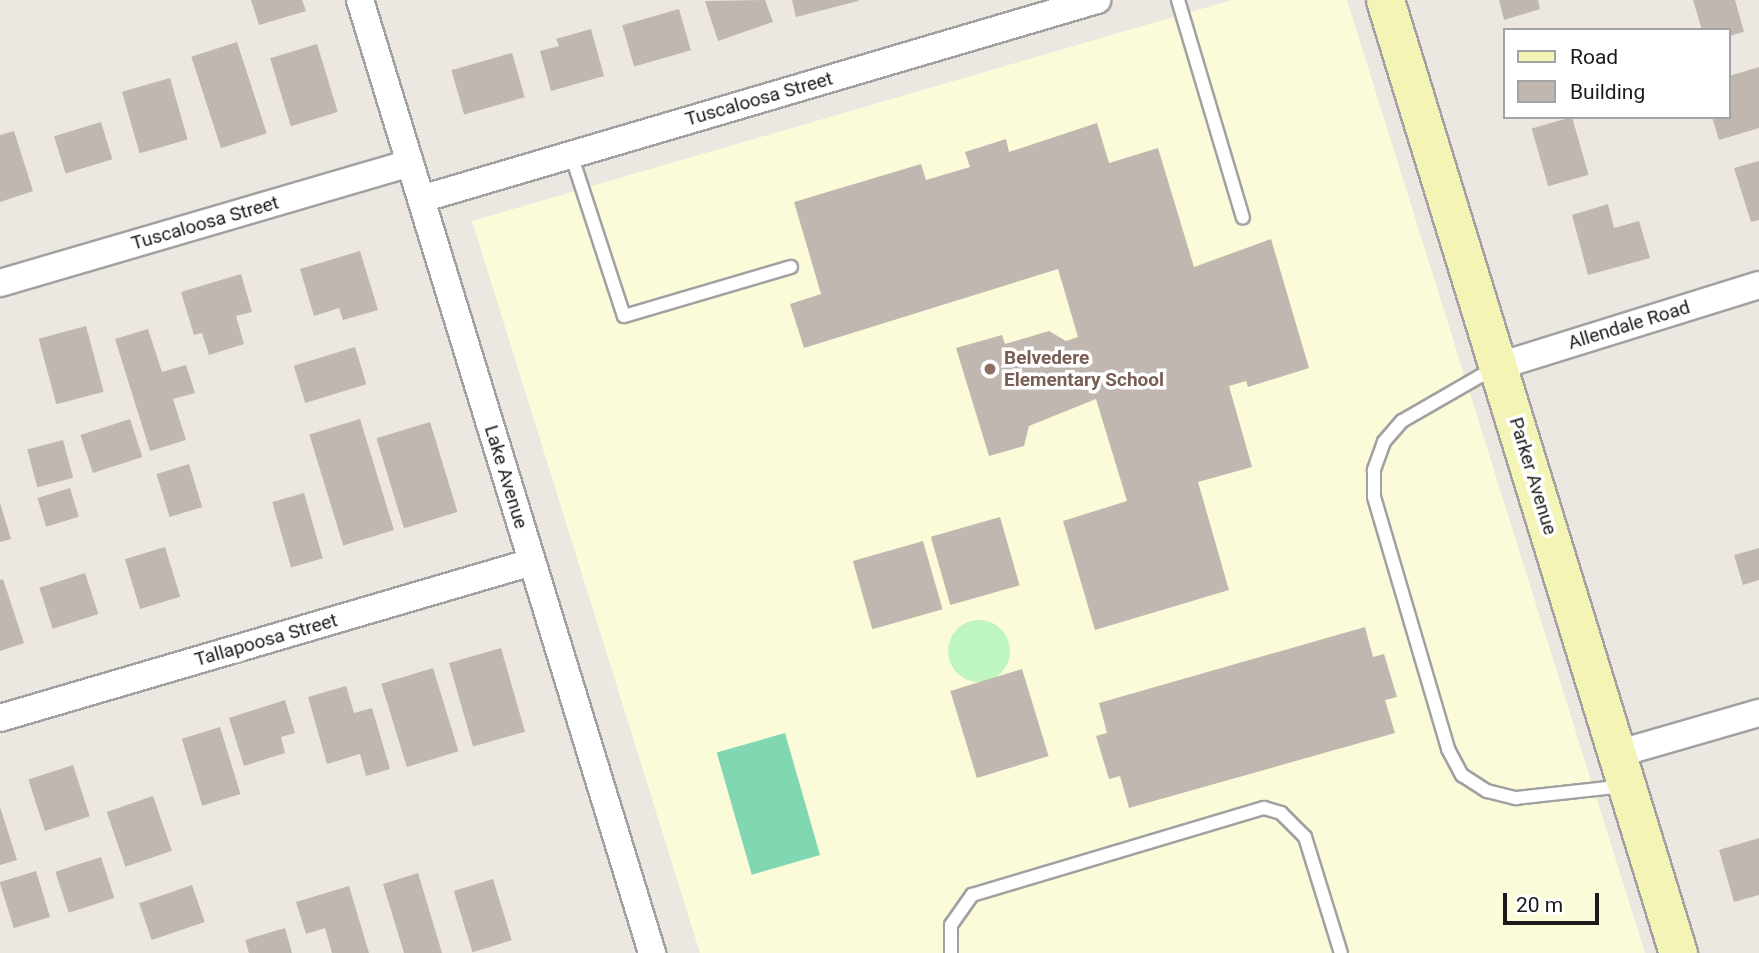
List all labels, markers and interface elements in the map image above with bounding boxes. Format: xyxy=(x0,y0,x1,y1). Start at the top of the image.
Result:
legend xyxy=(1504,28,1731,119)
text: Road xyxy=(1570,45,1618,69)
street label: Tuscaloosa Street xyxy=(683,67,835,131)
text: Building xyxy=(1570,80,1645,104)
street label: Tuscaloosa Street xyxy=(129,191,281,255)
street label: Allendale Road xyxy=(1565,296,1693,354)
place label: Belvedere Elementary School xyxy=(1004,347,1164,391)
marker: Belvedere Elementary School xyxy=(982,361,998,377)
street label: Parker Avenue xyxy=(1504,415,1562,537)
street label: Lake Avenue xyxy=(479,423,533,531)
street label: Tallapoosa Street xyxy=(192,609,340,671)
scale bar xyxy=(1507,880,1603,924)
text: 20 m xyxy=(1516,893,1563,917)

